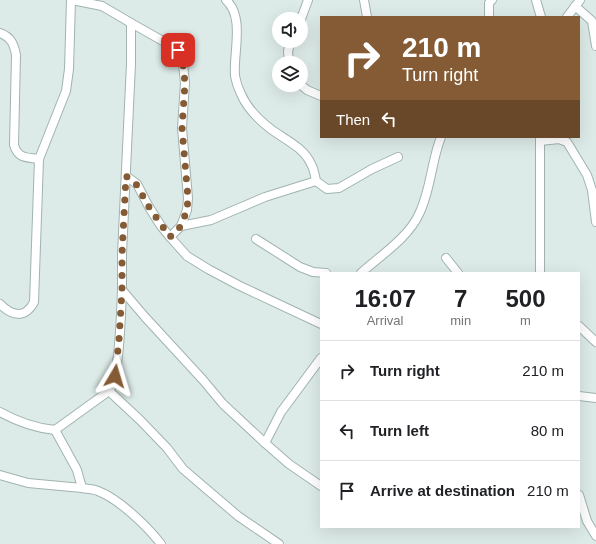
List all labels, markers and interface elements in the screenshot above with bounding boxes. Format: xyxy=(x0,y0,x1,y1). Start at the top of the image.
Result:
map controls xyxy=(272,12,308,92)
button: sound xyxy=(272,12,308,48)
icon: right xyxy=(336,32,388,84)
text: 210 m xyxy=(402,32,481,63)
pin xyxy=(161,33,195,67)
icon: arrive xyxy=(167,39,189,61)
button: layers xyxy=(272,56,308,92)
text: Turn right xyxy=(402,65,478,85)
icon: left xyxy=(378,108,400,130)
text: Then xyxy=(336,111,370,128)
text: 16:07 xyxy=(354,285,416,312)
text: 7 xyxy=(454,285,467,312)
text: 500 xyxy=(506,285,546,312)
text: Arrival xyxy=(367,313,404,328)
text: min xyxy=(450,313,471,328)
text: m xyxy=(520,313,531,328)
position arrow xyxy=(94,355,136,397)
icon: right xyxy=(336,360,358,382)
text: Turn right xyxy=(370,362,440,379)
text: 210 m xyxy=(522,362,564,379)
icon: left xyxy=(336,420,358,442)
text: Turn left xyxy=(370,422,429,439)
text: 80 m xyxy=(531,422,564,439)
icon: arrive xyxy=(336,480,358,502)
text: Arrive at destination xyxy=(370,482,515,499)
text: 210 m xyxy=(527,482,569,499)

